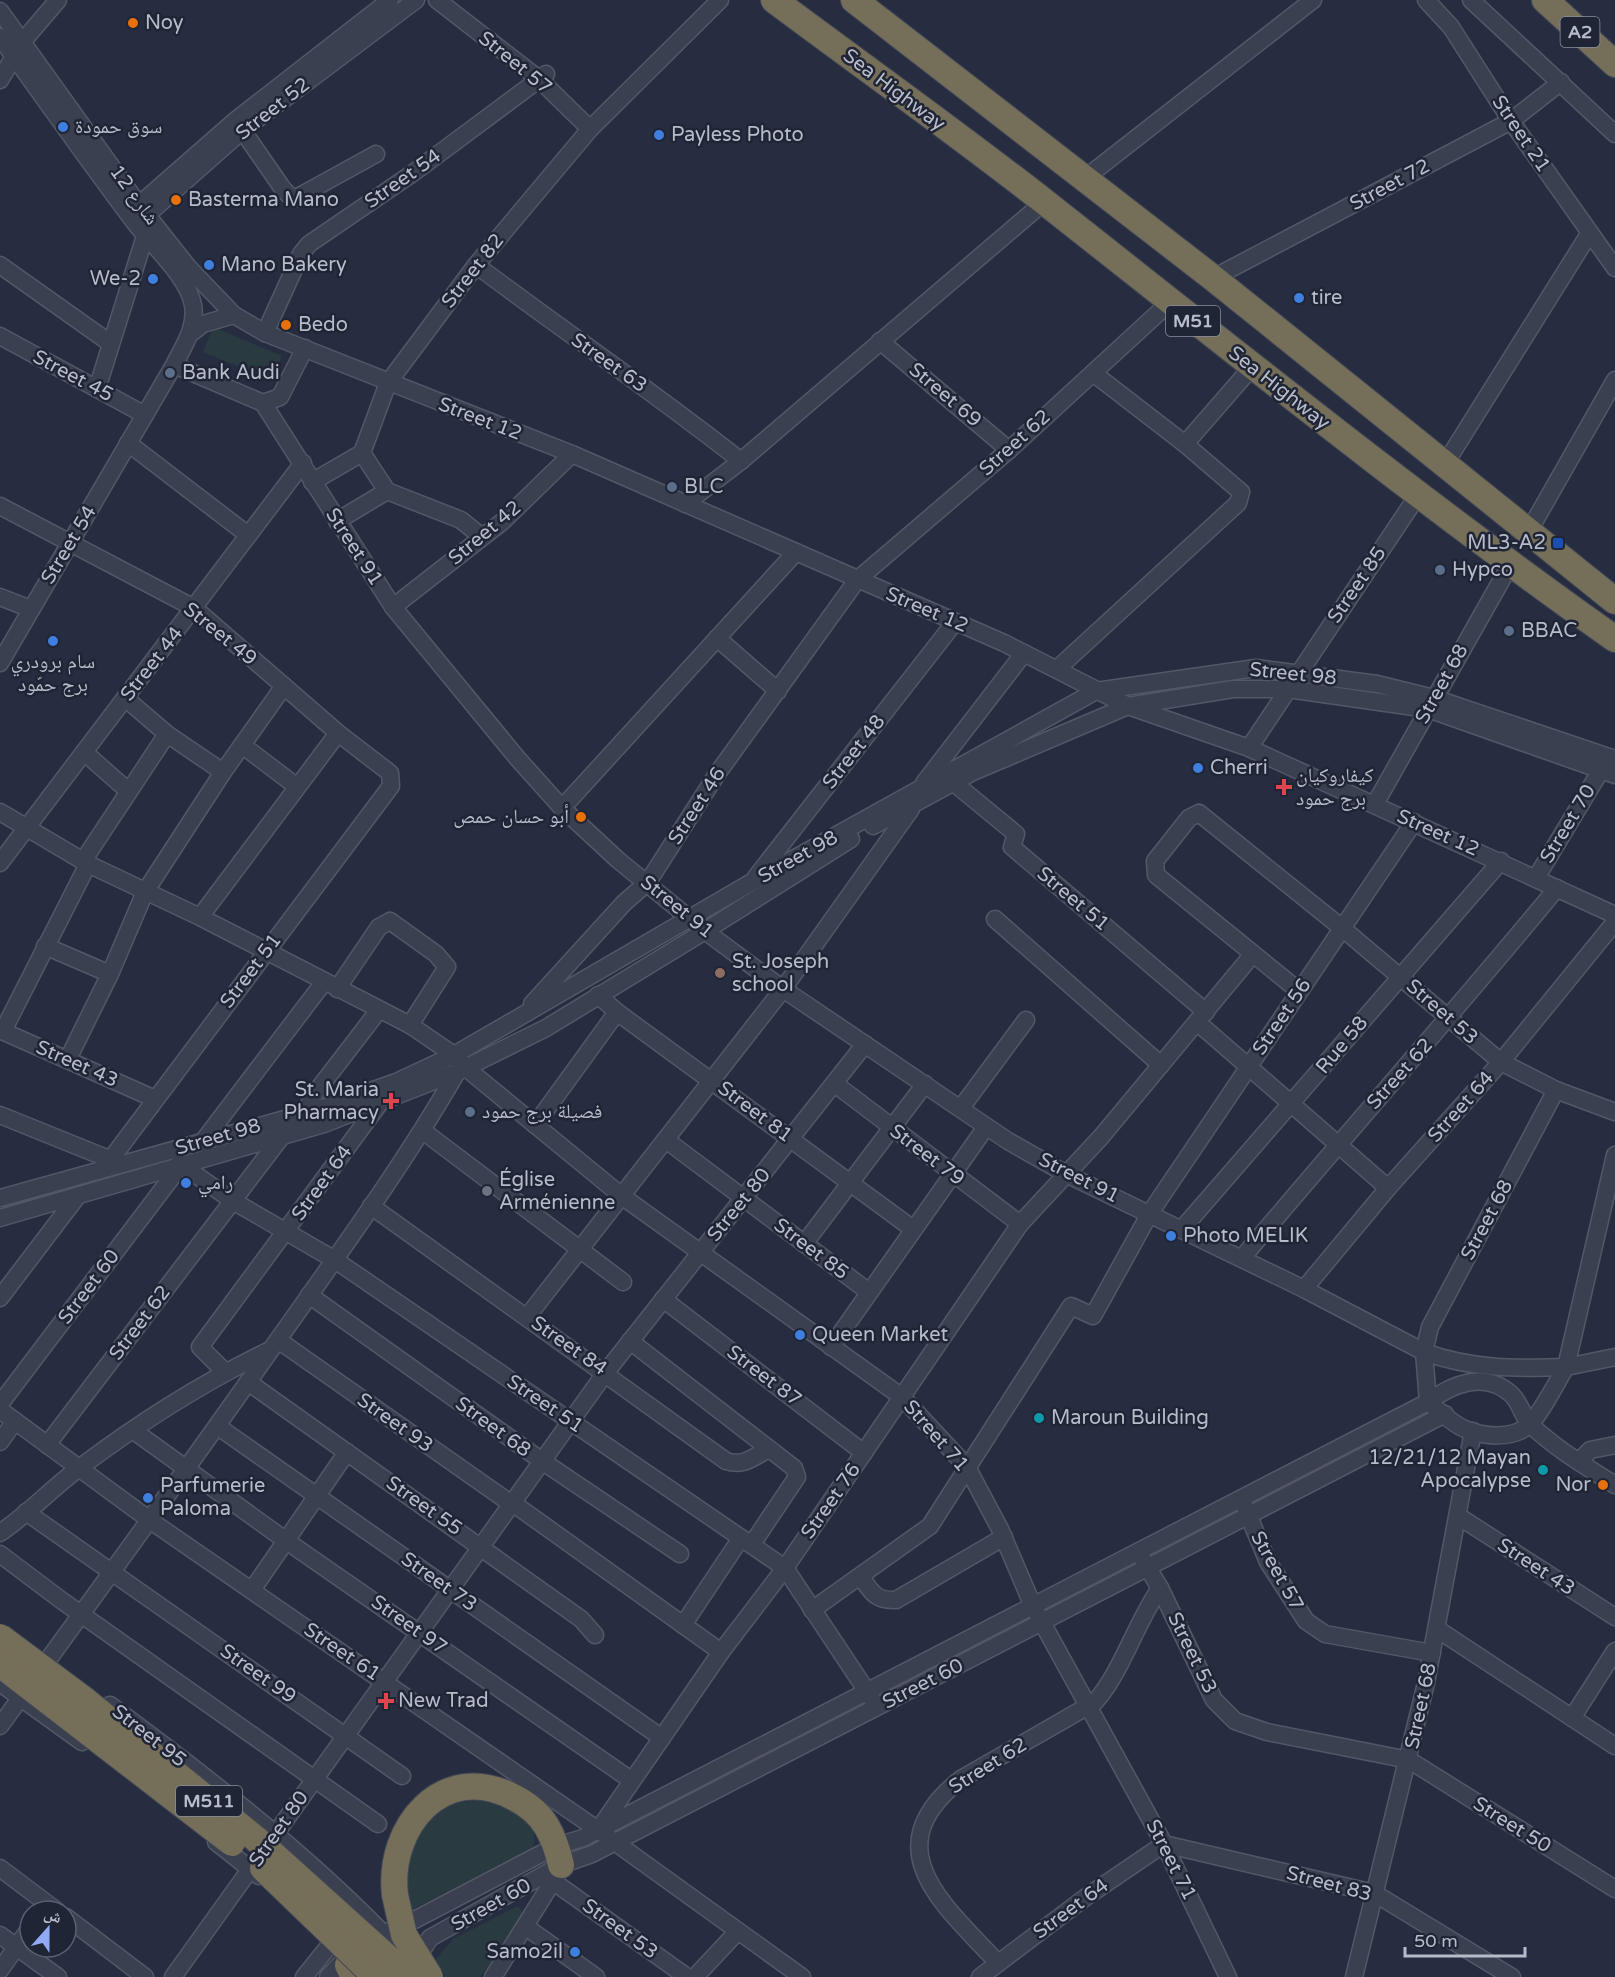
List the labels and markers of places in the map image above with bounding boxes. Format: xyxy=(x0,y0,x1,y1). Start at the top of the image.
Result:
place label: Noy xyxy=(145,11,184,35)
marker: Noy xyxy=(126,16,140,30)
place label: سوق حمودة xyxy=(75,115,162,139)
marker: سوق حمودة xyxy=(56,120,70,134)
place label: Payless Photo xyxy=(671,123,804,147)
marker: Payless Photo xyxy=(652,128,666,142)
place label: Basterma Mano xyxy=(188,188,339,212)
marker: Basterma Mano xyxy=(169,193,183,207)
place label: Mano Bakery xyxy=(221,253,347,277)
marker: Mano Bakery xyxy=(202,258,216,272)
place label: We-2 xyxy=(90,267,141,291)
marker: We-2 xyxy=(146,272,160,286)
place label: tire xyxy=(1311,286,1342,310)
marker: tire xyxy=(1292,291,1306,305)
place label: Bedo xyxy=(298,313,348,337)
marker: Bedo xyxy=(279,318,293,332)
place label: Bank Audi xyxy=(182,361,280,385)
marker: Bank Audi xyxy=(163,366,177,380)
place label: BLC xyxy=(684,475,723,499)
marker: BLC xyxy=(665,480,679,494)
place label: ML3-A2 xyxy=(1467,531,1546,555)
marker: ML3-A2 xyxy=(1551,536,1565,550)
place label: Hypco xyxy=(1452,558,1513,582)
marker: Hypco xyxy=(1433,563,1447,577)
place label: BBAC xyxy=(1521,619,1577,643)
marker: BBAC xyxy=(1502,624,1516,638)
marker: سام برودري برج حمّود xyxy=(46,634,60,648)
place label: سام برودري برج حمّود xyxy=(11,650,95,697)
place label: Cherri xyxy=(1210,756,1268,780)
marker: Cherri xyxy=(1191,761,1205,775)
place label: كيفاروكيان برج حمود xyxy=(1296,764,1374,811)
marker: كيفاروكيان برج حمود xyxy=(1277,780,1291,794)
place label: أبو حسان حمص xyxy=(453,804,569,829)
marker: أبو حسان حمص xyxy=(574,810,588,824)
place label: St. Joseph school xyxy=(732,950,829,997)
marker: St. Joseph school xyxy=(713,966,727,980)
place label: St. Maria Pharmacy xyxy=(284,1078,379,1125)
marker: St. Maria Pharmacy xyxy=(384,1094,398,1108)
place label: فصيلة برج حمود xyxy=(482,1100,602,1124)
marker: فصيلة برج حمود xyxy=(463,1105,477,1119)
place label: Église Arménienne xyxy=(499,1167,615,1215)
place label: رامي xyxy=(198,1171,233,1198)
marker: رامي xyxy=(179,1176,193,1190)
marker: Église Arménienne xyxy=(480,1184,494,1198)
place label: Photo MELIK xyxy=(1183,1224,1308,1248)
marker: Photo MELIK xyxy=(1164,1229,1178,1243)
place label: Queen Market xyxy=(812,1323,949,1347)
marker: Queen Market xyxy=(793,1328,807,1342)
place label: Maroun Building xyxy=(1051,1406,1209,1430)
marker: Maroun Building xyxy=(1032,1411,1046,1425)
place label: 12/21/12 Mayan Apocalypse xyxy=(1368,1446,1531,1493)
marker: 12/21/12 Mayan Apocalypse xyxy=(1536,1463,1550,1477)
place label: Nor xyxy=(1555,1473,1591,1497)
place label: Parfumerie Paloma xyxy=(160,1474,265,1521)
marker: Nor xyxy=(1596,1478,1610,1492)
marker: Parfumerie Paloma xyxy=(141,1491,155,1505)
place label: New Trad xyxy=(398,1689,489,1713)
marker: New Trad xyxy=(379,1694,393,1708)
place label: Samo2il xyxy=(486,1940,563,1964)
marker: Samo2il xyxy=(568,1945,582,1959)

